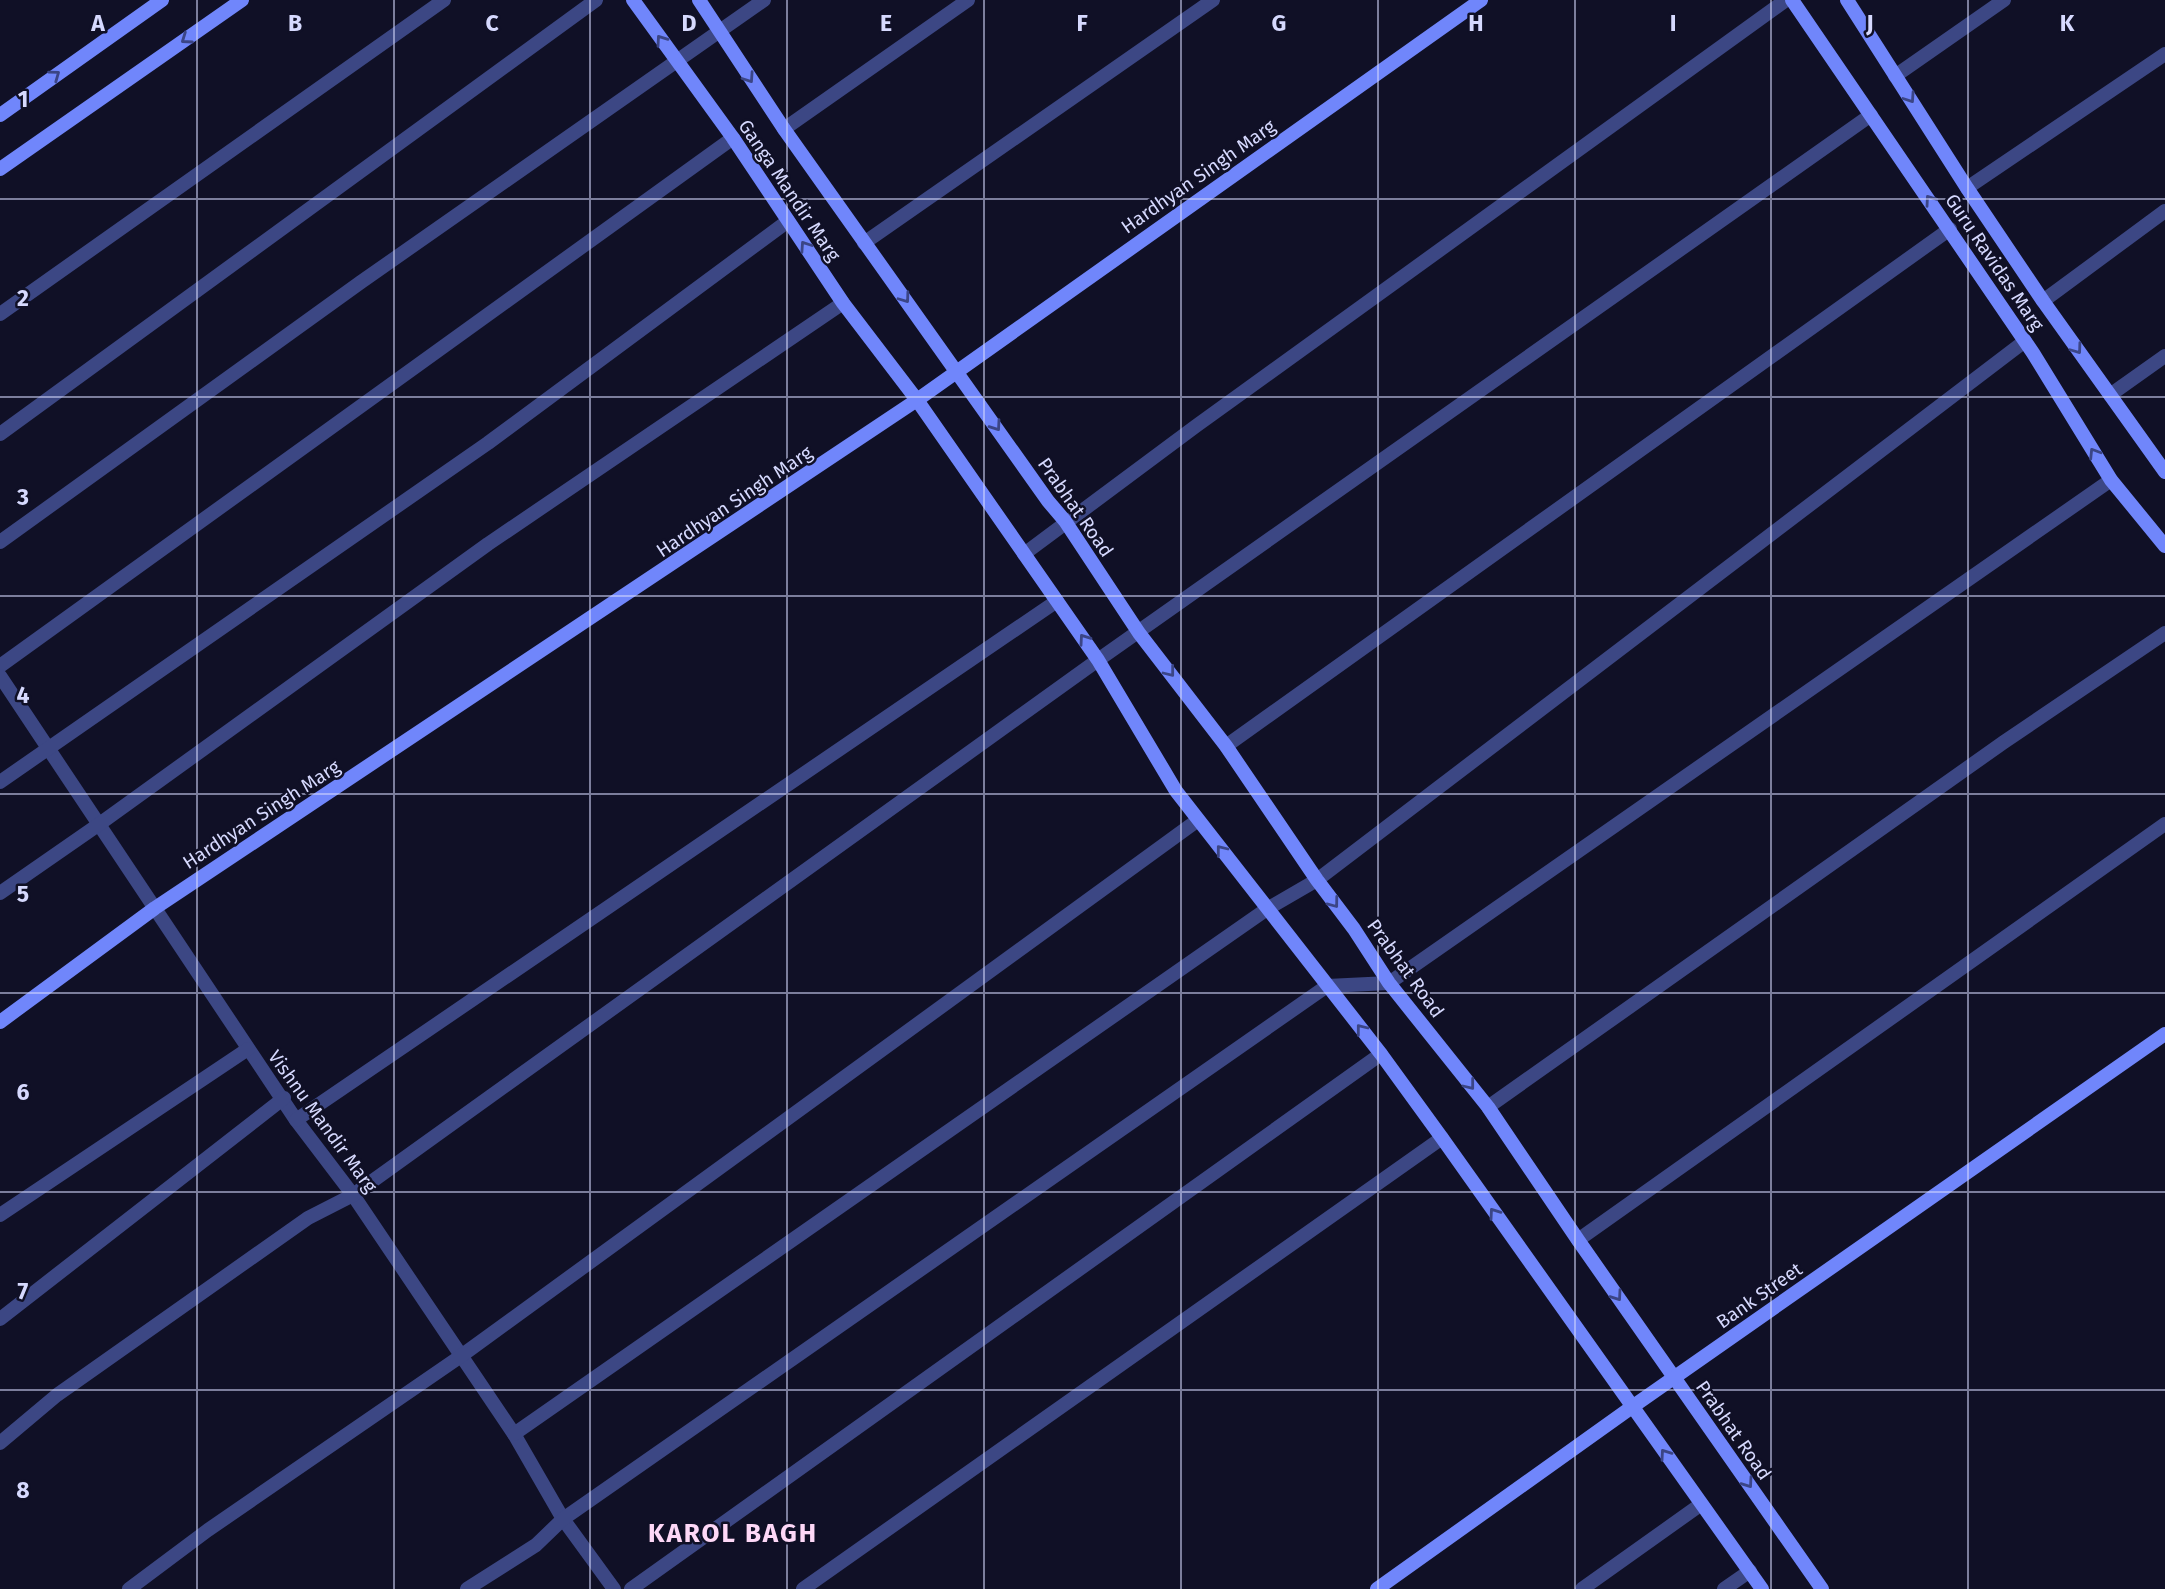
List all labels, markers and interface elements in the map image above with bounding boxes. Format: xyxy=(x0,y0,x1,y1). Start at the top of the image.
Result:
text: A xyxy=(90,9,105,37)
text: B xyxy=(288,9,302,37)
text: C xyxy=(485,9,499,37)
text: D xyxy=(682,9,697,37)
text: E xyxy=(880,9,892,37)
text: F xyxy=(1076,9,1088,37)
text: G xyxy=(1272,9,1286,37)
text: H xyxy=(1468,9,1484,37)
text: I xyxy=(1670,9,1676,37)
text: J xyxy=(1865,9,1874,37)
text: K xyxy=(2060,9,2075,37)
one-way arrow xyxy=(181,31,194,43)
one-way arrow xyxy=(656,35,669,48)
one-way arrow xyxy=(741,70,753,83)
one-way arrow xyxy=(47,71,60,83)
text: 1 xyxy=(18,85,28,113)
one-way arrow xyxy=(1902,91,1915,104)
street label: Hardhyan Singh Marg xyxy=(1117,114,1280,238)
street label: Ganga Mandir Marg xyxy=(734,115,846,266)
street label: Guru Ravidas Marg xyxy=(1940,190,2049,335)
one-way arrow xyxy=(1926,195,1938,208)
one-way arrow xyxy=(801,241,813,254)
text: 2 xyxy=(17,284,29,312)
one-way arrow xyxy=(897,290,909,303)
one-way arrow xyxy=(2069,341,2082,354)
one-way arrow xyxy=(988,419,1001,432)
street label: Hardhyan Singh Marg xyxy=(652,441,817,562)
one-way arrow xyxy=(2090,447,2103,460)
street label: Prabhat Road xyxy=(1033,453,1118,561)
text: 3 xyxy=(16,483,29,511)
one-way arrow xyxy=(1080,634,1092,647)
one-way arrow xyxy=(1161,664,1174,677)
text: 4 xyxy=(17,681,30,709)
street label: Hardhyan Singh Marg xyxy=(178,755,344,874)
one-way arrow xyxy=(1216,845,1229,857)
text: 5 xyxy=(17,880,29,908)
one-way arrow xyxy=(1326,895,1339,907)
street label: Prabhat Road xyxy=(1362,915,1449,1022)
one-way arrow xyxy=(1356,1024,1369,1037)
street label: Vishnu Mandir Marg xyxy=(263,1046,382,1197)
one-way arrow xyxy=(1462,1077,1475,1089)
text: 6 xyxy=(17,1078,30,1106)
one-way arrow xyxy=(1490,1208,1502,1221)
street label: Bank Street xyxy=(1712,1257,1807,1333)
text: 7 xyxy=(18,1277,29,1305)
one-way arrow xyxy=(1609,1289,1622,1302)
street label: Prabhat Road xyxy=(1691,1376,1776,1484)
one-way arrow xyxy=(1661,1449,1673,1462)
one-way arrow xyxy=(1739,1475,1752,1488)
text: 8 xyxy=(16,1476,30,1504)
district label: KAROL BAGH xyxy=(648,1518,818,1549)

